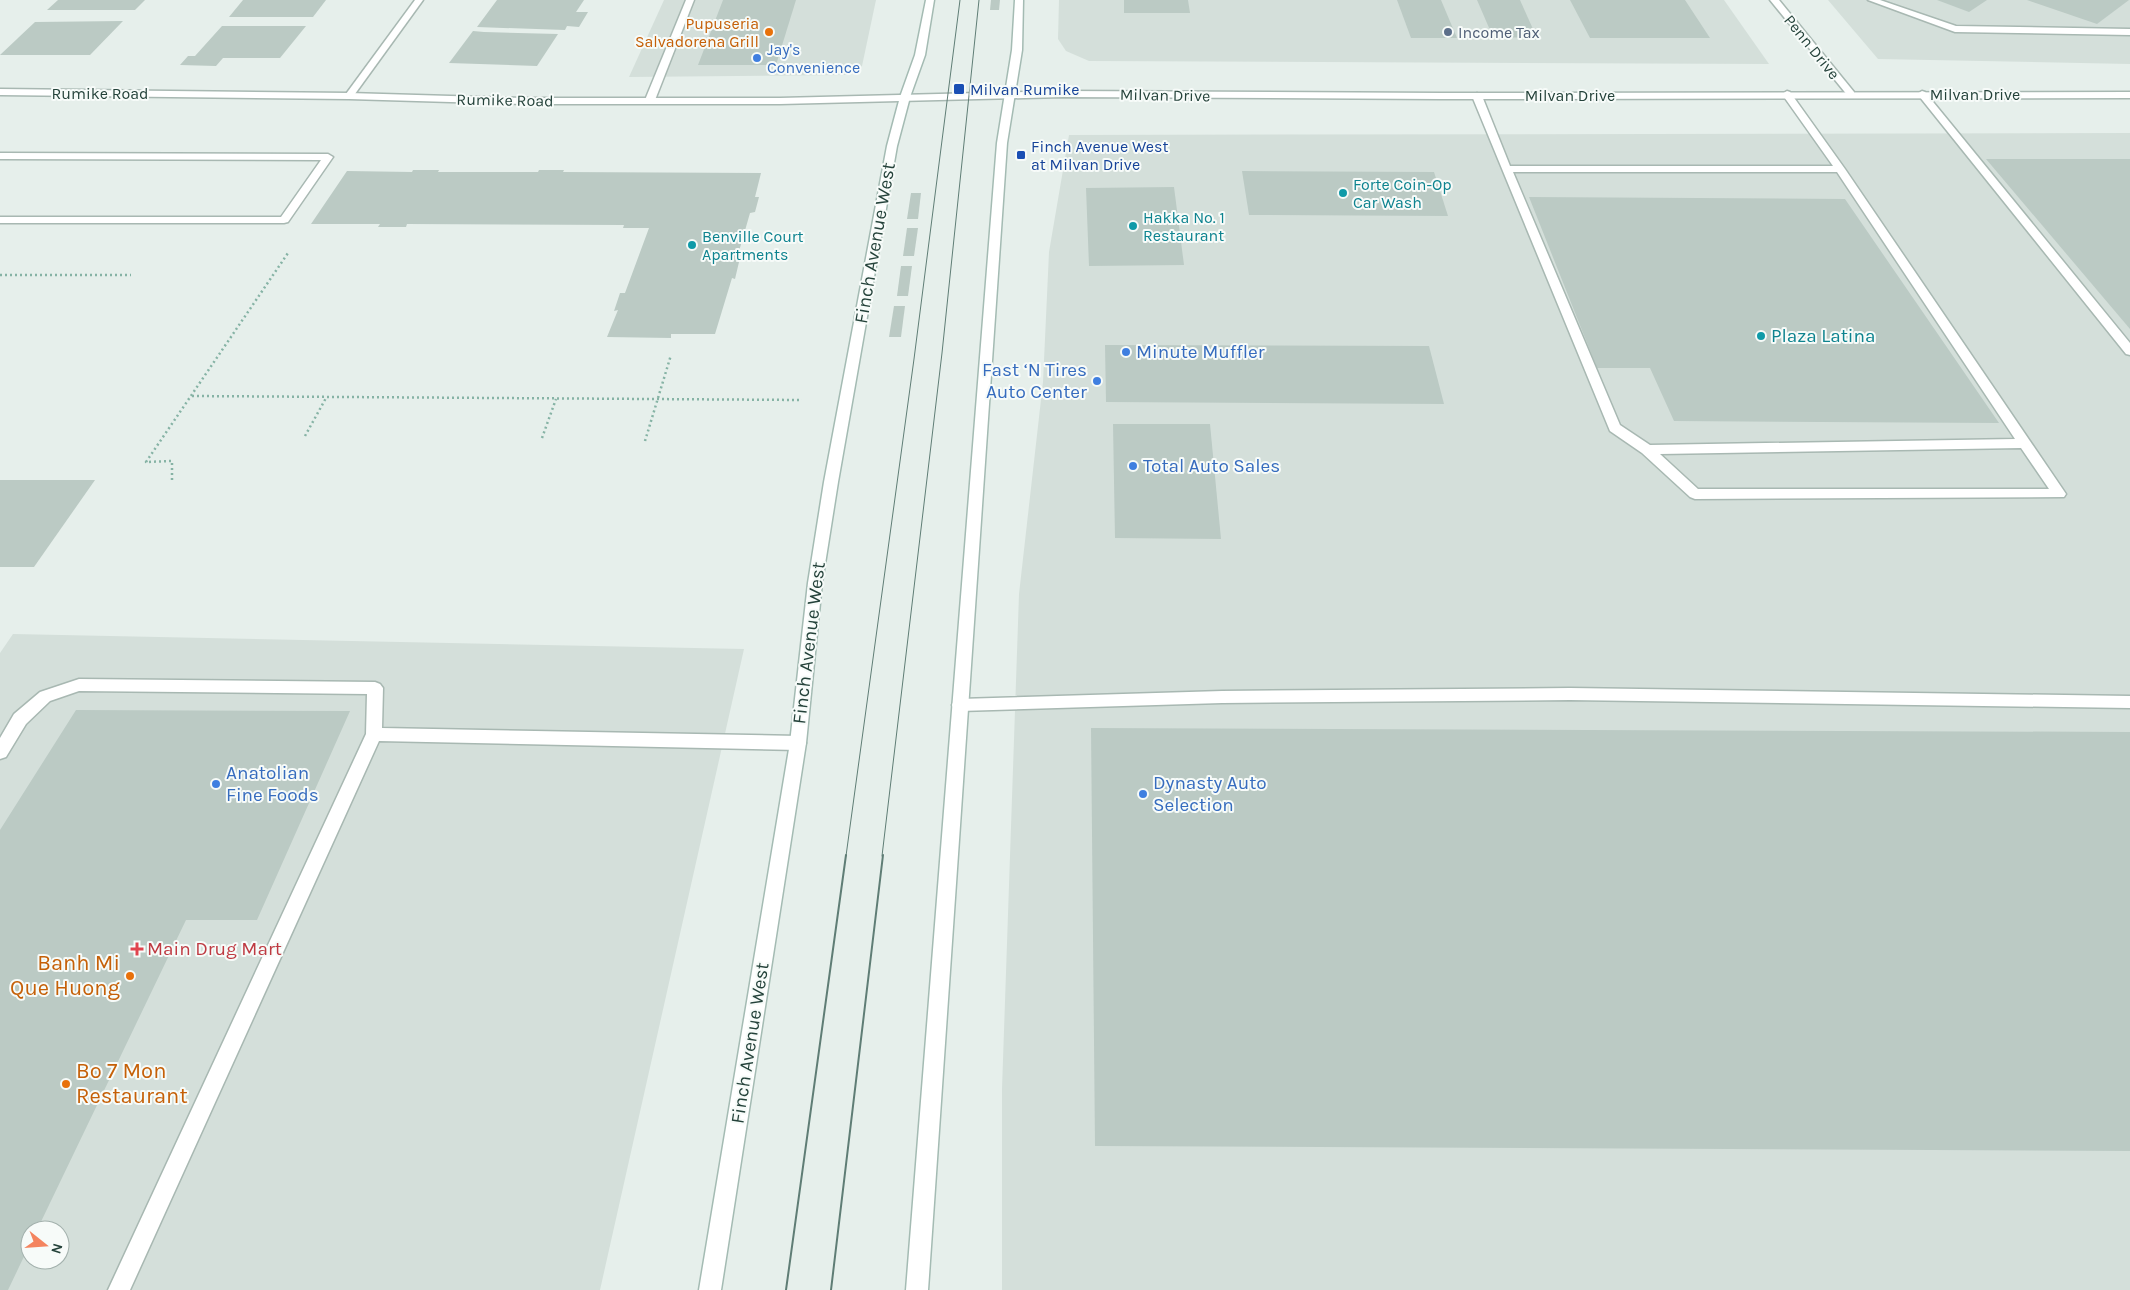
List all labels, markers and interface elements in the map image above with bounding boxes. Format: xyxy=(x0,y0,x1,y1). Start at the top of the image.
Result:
street label: Penn Drive xyxy=(1780,11,1844,83)
place label: Pupuseria Salvadorena Grill xyxy=(635,14,759,51)
place label: Income Tax xyxy=(1458,23,1540,42)
marker: Pupuseria Salvadorena Grill xyxy=(763,26,775,38)
marker: Income Tax xyxy=(1442,26,1454,38)
place label: Jay's Convenience xyxy=(767,40,860,77)
marker: Jay's Convenience xyxy=(751,52,763,64)
place label: Milvan Rumike xyxy=(970,80,1080,99)
marker: Milvan Rumike xyxy=(952,82,966,96)
street label: Rumike Road xyxy=(51,84,149,103)
street label: Milvan Drive xyxy=(1120,85,1210,105)
street label: Milvan Drive xyxy=(1930,85,2020,104)
street label: Milvan Drive xyxy=(1525,86,1615,105)
street label: Rumike Road xyxy=(456,90,554,110)
place label: Finch Avenue West at Milvan Drive xyxy=(1031,137,1168,174)
marker: Finch Avenue West at Milvan Drive xyxy=(1015,149,1027,161)
street label: Finch Avenue West xyxy=(850,161,900,325)
place label: Forte Coin-Op Car Wash xyxy=(1353,175,1452,212)
marker: Forte Coin-Op Car Wash xyxy=(1337,187,1349,199)
place label: Hakka No. 1 Restaurant xyxy=(1143,208,1225,245)
marker: Hakka No. 1 Restaurant xyxy=(1127,220,1139,232)
place label: Benville Court Apartments xyxy=(702,227,804,264)
marker: Benville Court Apartments xyxy=(686,239,698,251)
place label: Plaza Latina xyxy=(1771,325,1875,347)
marker: Plaza Latina xyxy=(1755,330,1767,342)
place label: Minute Muffler xyxy=(1136,341,1265,363)
marker: Minute Muffler xyxy=(1120,346,1132,358)
place label: Fast ‘N Tires Auto Center xyxy=(982,359,1087,403)
marker: Fast ‘N Tires Auto Center xyxy=(1091,375,1103,387)
place label: Total Auto Sales xyxy=(1143,455,1280,477)
marker: Total Auto Sales xyxy=(1127,460,1139,472)
street label: Finch Avenue West xyxy=(788,561,830,725)
place label: Anatolian Fine Foods xyxy=(226,762,319,806)
place label: Dynasty Auto Selection xyxy=(1153,772,1267,816)
marker: Anatolian Fine Foods xyxy=(210,778,222,790)
marker: Dynasty Auto Selection xyxy=(1137,788,1149,800)
place label: Main Drug Mart xyxy=(147,938,282,960)
marker: Main Drug Mart xyxy=(131,943,143,955)
place label: Banh Mi Que Huong xyxy=(10,950,121,1001)
street label: Finch Avenue West xyxy=(726,961,774,1125)
marker: Banh Mi Que Huong xyxy=(124,970,136,982)
place label: Bo 7 Mon Restaurant xyxy=(76,1058,188,1109)
marker: Bo 7 Mon Restaurant xyxy=(60,1078,72,1090)
north arrow xyxy=(20,1220,70,1270)
text: N xyxy=(47,1241,67,1256)

